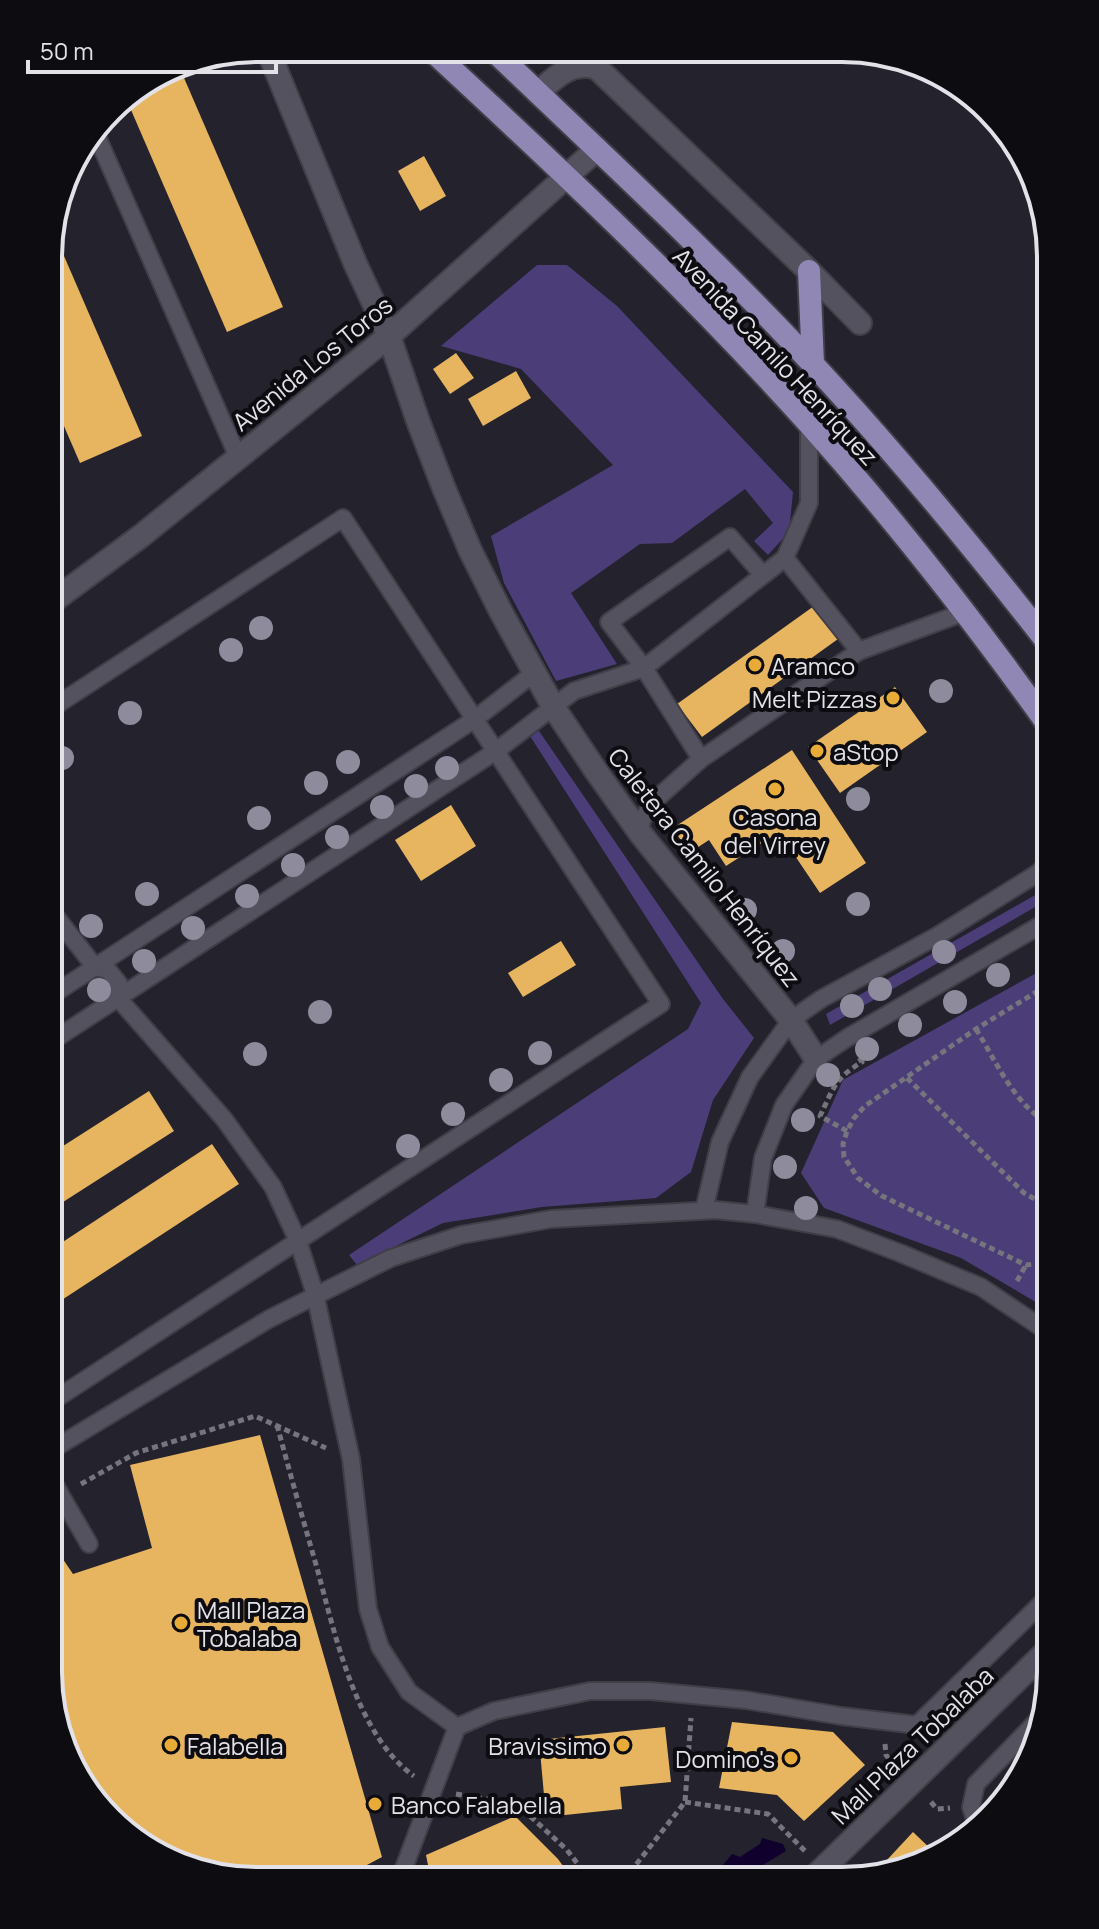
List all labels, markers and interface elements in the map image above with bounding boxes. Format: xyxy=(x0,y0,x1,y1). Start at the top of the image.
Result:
scale bar xyxy=(28,24,276,74)
text: 50 m xyxy=(40,34,94,67)
street label: Avenida Camilo Henríquez xyxy=(666,240,886,472)
street label: Avenida Los Toros xyxy=(225,288,399,438)
place label: Aramco xyxy=(771,649,855,682)
marker: Aramco xyxy=(746,656,764,674)
place label: Melt Pizzas xyxy=(752,682,877,715)
marker: Melt Pizzas xyxy=(884,689,902,707)
place label: aStop xyxy=(833,735,899,768)
street label: Caletera Camilo Henríquez xyxy=(601,741,809,993)
marker: aStop xyxy=(808,742,826,760)
marker: Casona del Virrey xyxy=(766,780,784,798)
place label: Casona del Virrey xyxy=(724,800,826,861)
place label: Mall Plaza Tobalaba xyxy=(197,1593,305,1654)
marker: Mall Plaza Tobalaba xyxy=(172,1614,190,1632)
street label: Mall Plaza Tobalaba xyxy=(824,1659,1000,1831)
place label: Falabella xyxy=(187,1729,284,1762)
place label: Bravissimo xyxy=(488,1729,607,1762)
marker: Falabella xyxy=(162,1736,180,1754)
marker: Bravissimo xyxy=(614,1736,632,1754)
place label: Domino's xyxy=(675,1742,775,1775)
marker: Domino's xyxy=(782,1749,800,1767)
place label: Banco Falabella xyxy=(391,1788,562,1821)
marker: Banco Falabella xyxy=(366,1795,384,1813)

